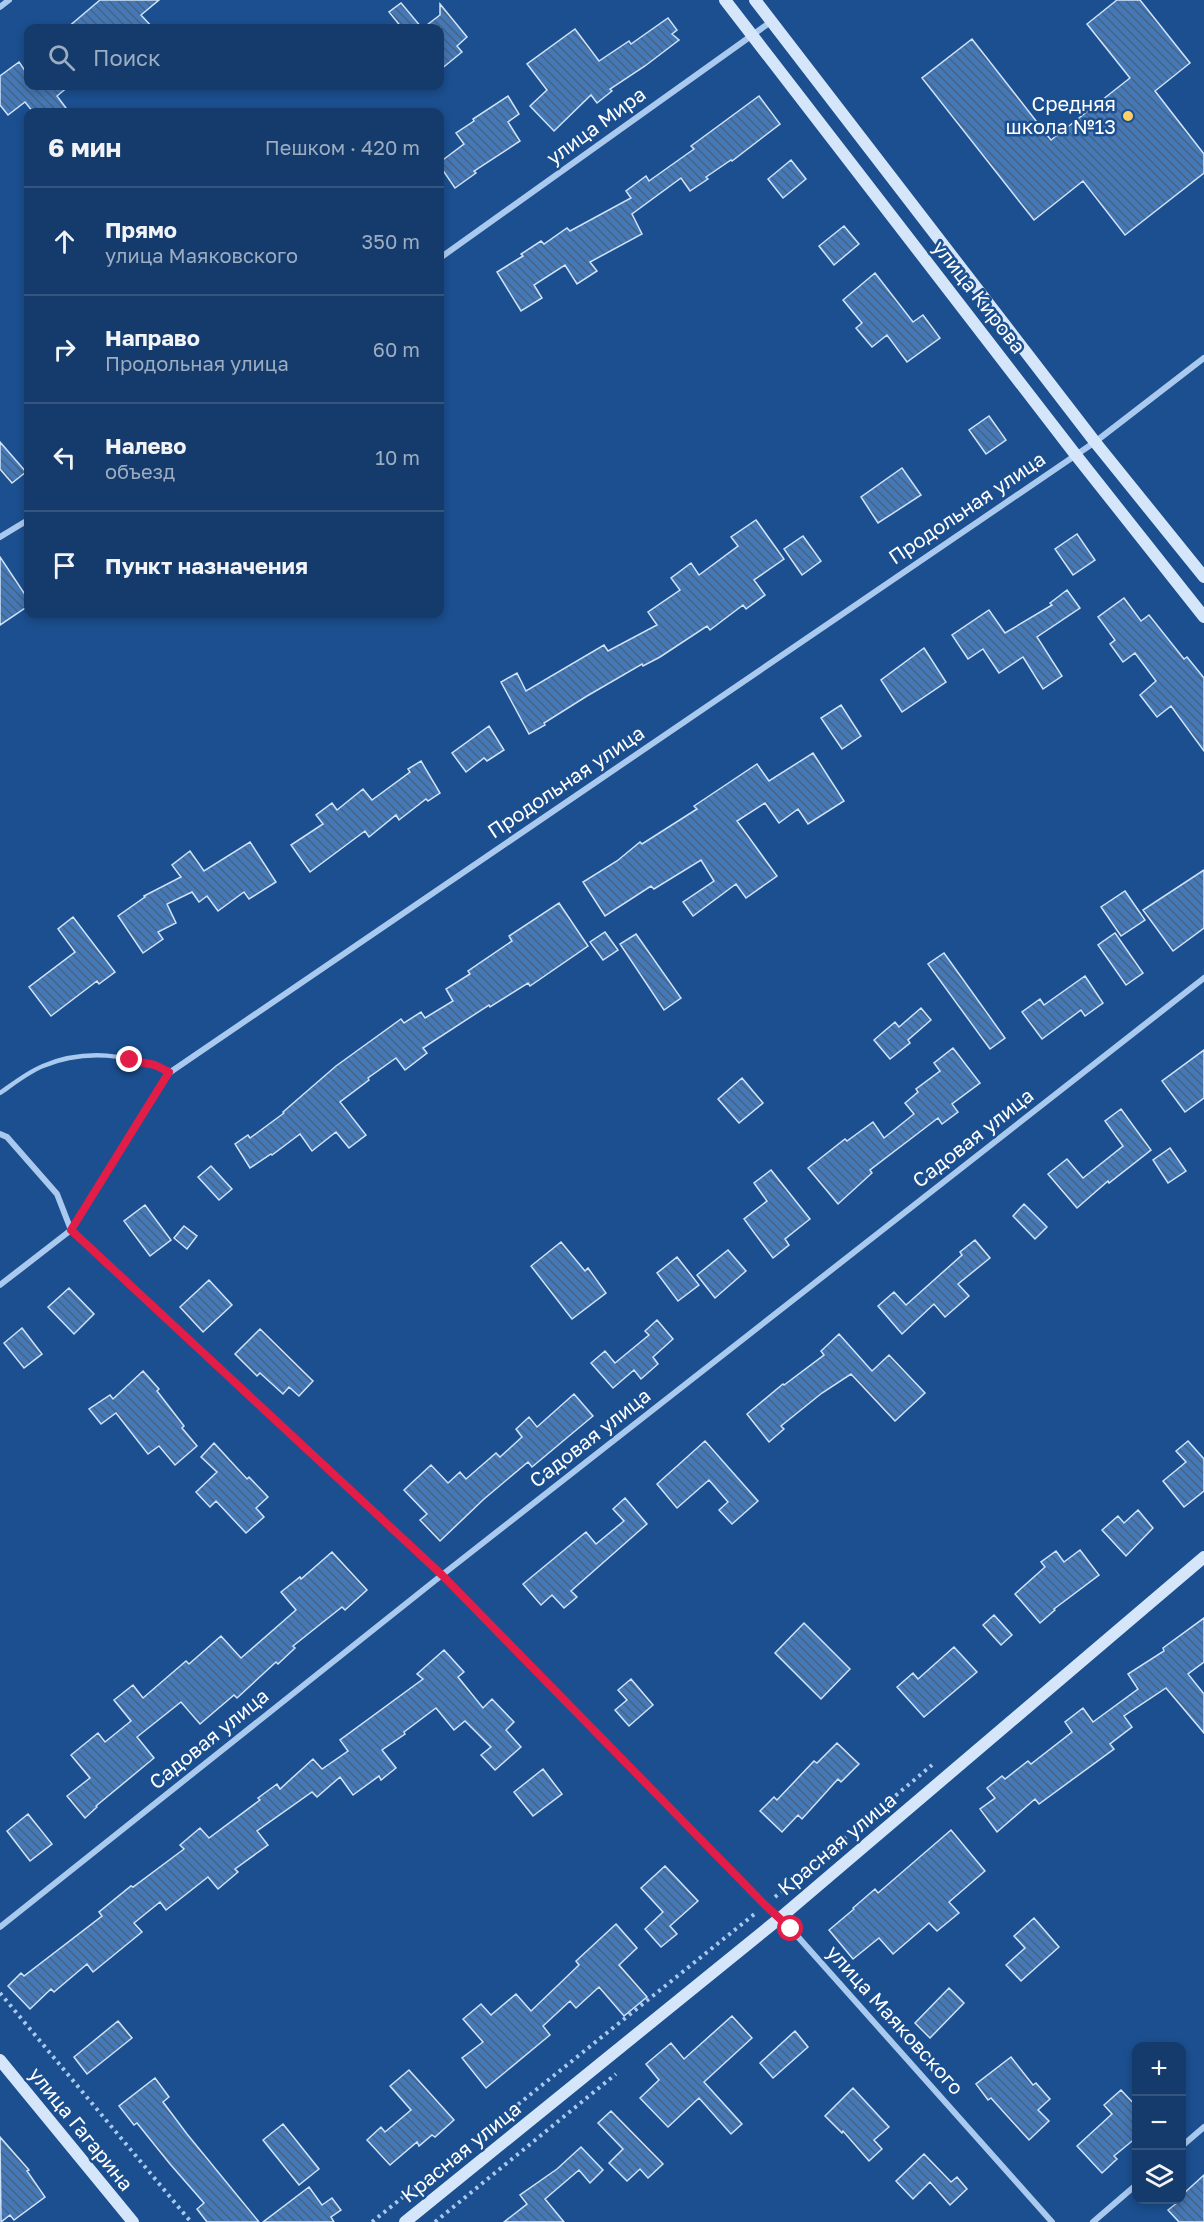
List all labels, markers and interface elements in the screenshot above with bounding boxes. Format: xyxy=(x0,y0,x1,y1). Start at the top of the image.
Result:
search box xyxy=(24,24,444,90)
icon: search xyxy=(45,41,78,74)
text: Поиск xyxy=(93,44,161,71)
street label: улица Мира xyxy=(541,81,650,169)
place label: Средняя школа №13 xyxy=(1006,91,1116,138)
marker: Средняя школа №13 xyxy=(1121,109,1135,123)
text: 6 мин xyxy=(48,132,121,163)
text: Пешком · 420 m xyxy=(265,135,420,159)
text: Прямо xyxy=(105,216,177,243)
icon: ahead xyxy=(48,225,81,258)
text: 350 m xyxy=(362,229,420,253)
street label: улица Кирова xyxy=(928,235,1031,358)
text: улица Маяковского xyxy=(105,243,298,267)
text: Направо xyxy=(105,324,200,351)
icon: right xyxy=(48,333,81,366)
text: 60 m xyxy=(373,337,420,361)
text: Продольная улица xyxy=(105,351,289,375)
text: Налево xyxy=(105,432,187,459)
icon: left xyxy=(48,441,81,474)
text: 10 m xyxy=(375,445,420,469)
street label: Продольная улица xyxy=(884,446,1049,568)
text: объезд xyxy=(105,459,175,483)
icon: arrive xyxy=(48,549,81,582)
text: Пункт назначения xyxy=(105,552,308,579)
street label: Продольная улица xyxy=(483,720,648,842)
route end xyxy=(116,1046,142,1072)
street label: Садовая улица xyxy=(907,1083,1038,1192)
street label: Садовая улица xyxy=(524,1383,655,1492)
street label: Садовая улица xyxy=(144,1683,273,1794)
street label: Красная улица xyxy=(772,1787,900,1900)
route start xyxy=(777,1915,803,1941)
street label: улица Маяковского xyxy=(822,1940,969,2099)
map controls xyxy=(1132,2042,1186,2204)
button: + xyxy=(1132,2042,1186,2096)
street label: улица Гагарина xyxy=(25,2062,139,2195)
street label: Красная улица xyxy=(396,2096,525,2207)
button: − xyxy=(1132,2096,1186,2150)
button: layers xyxy=(1132,2150,1186,2204)

